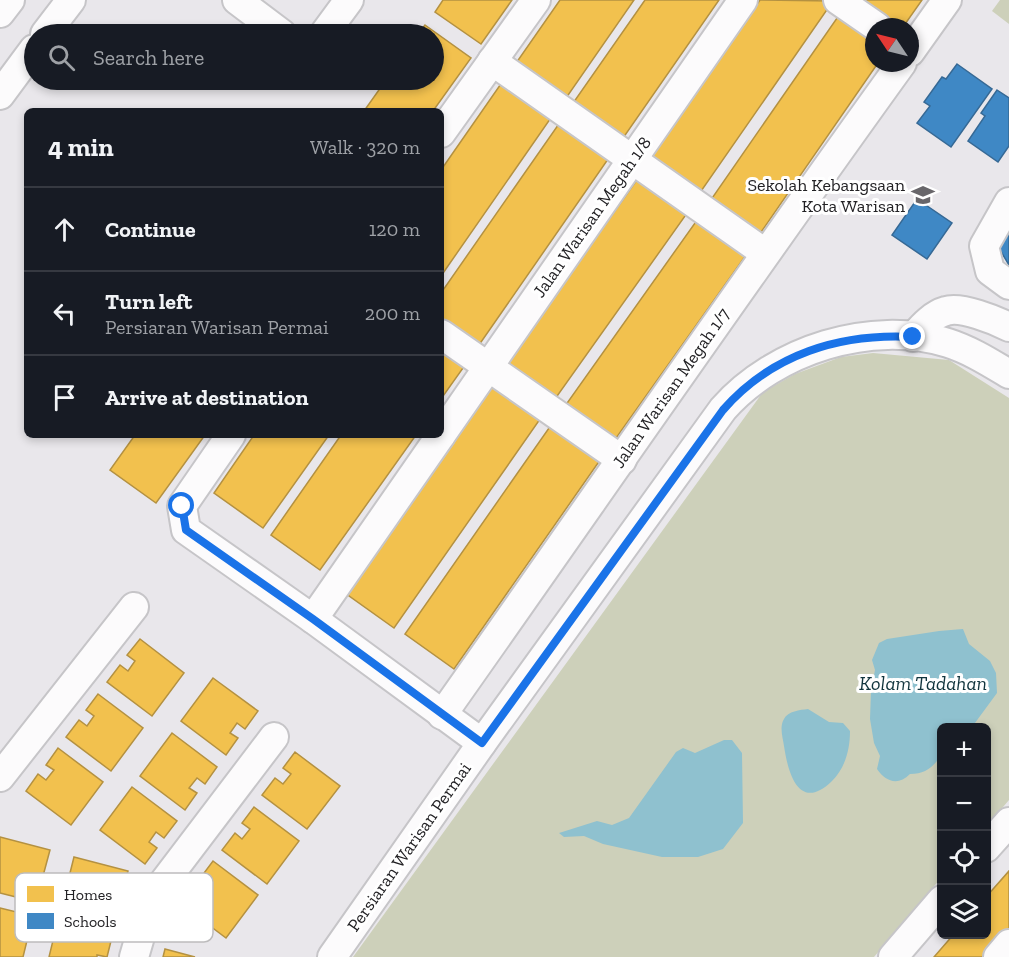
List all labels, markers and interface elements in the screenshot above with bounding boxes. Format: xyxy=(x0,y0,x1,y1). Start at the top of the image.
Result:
north arrow xyxy=(865,18,919,72)
search box xyxy=(24,24,444,90)
icon: search xyxy=(45,41,78,74)
text: Search here xyxy=(93,44,204,71)
text: 4 min xyxy=(48,131,114,163)
street label: Jalan Warisan Megah 1/8 xyxy=(528,132,656,302)
text: Walk · 320 m xyxy=(310,135,420,159)
place label: Sekolah Kebangsaan Kota Warisan xyxy=(747,174,906,217)
school or university icon: Sekolah Kebangsaan Kota Warisan xyxy=(910,182,936,208)
icon: ahead xyxy=(48,213,81,246)
text: Continue xyxy=(105,216,196,243)
text: 120 m xyxy=(369,217,420,241)
text: Turn left xyxy=(105,288,192,315)
icon: left xyxy=(48,297,81,330)
text: 200 m xyxy=(365,301,420,325)
street label: Jalan Warisan Megah 1/7 xyxy=(608,303,735,472)
text: Persiaran Warisan Permai xyxy=(105,315,329,339)
route end xyxy=(899,323,925,349)
icon: arrive xyxy=(48,381,81,414)
text: Arrive at destination xyxy=(105,384,308,411)
route start xyxy=(168,492,194,518)
water label: Kolam Tadahan xyxy=(859,671,987,695)
map controls xyxy=(937,723,991,939)
button: + xyxy=(937,723,991,777)
street label: Persiaran Warisan Permai xyxy=(342,758,476,936)
button: − xyxy=(937,777,991,831)
button: locate xyxy=(937,831,991,885)
legend xyxy=(15,873,213,942)
text: Homes xyxy=(64,885,112,904)
button: layers xyxy=(937,885,991,939)
text: Schools xyxy=(64,912,117,931)

